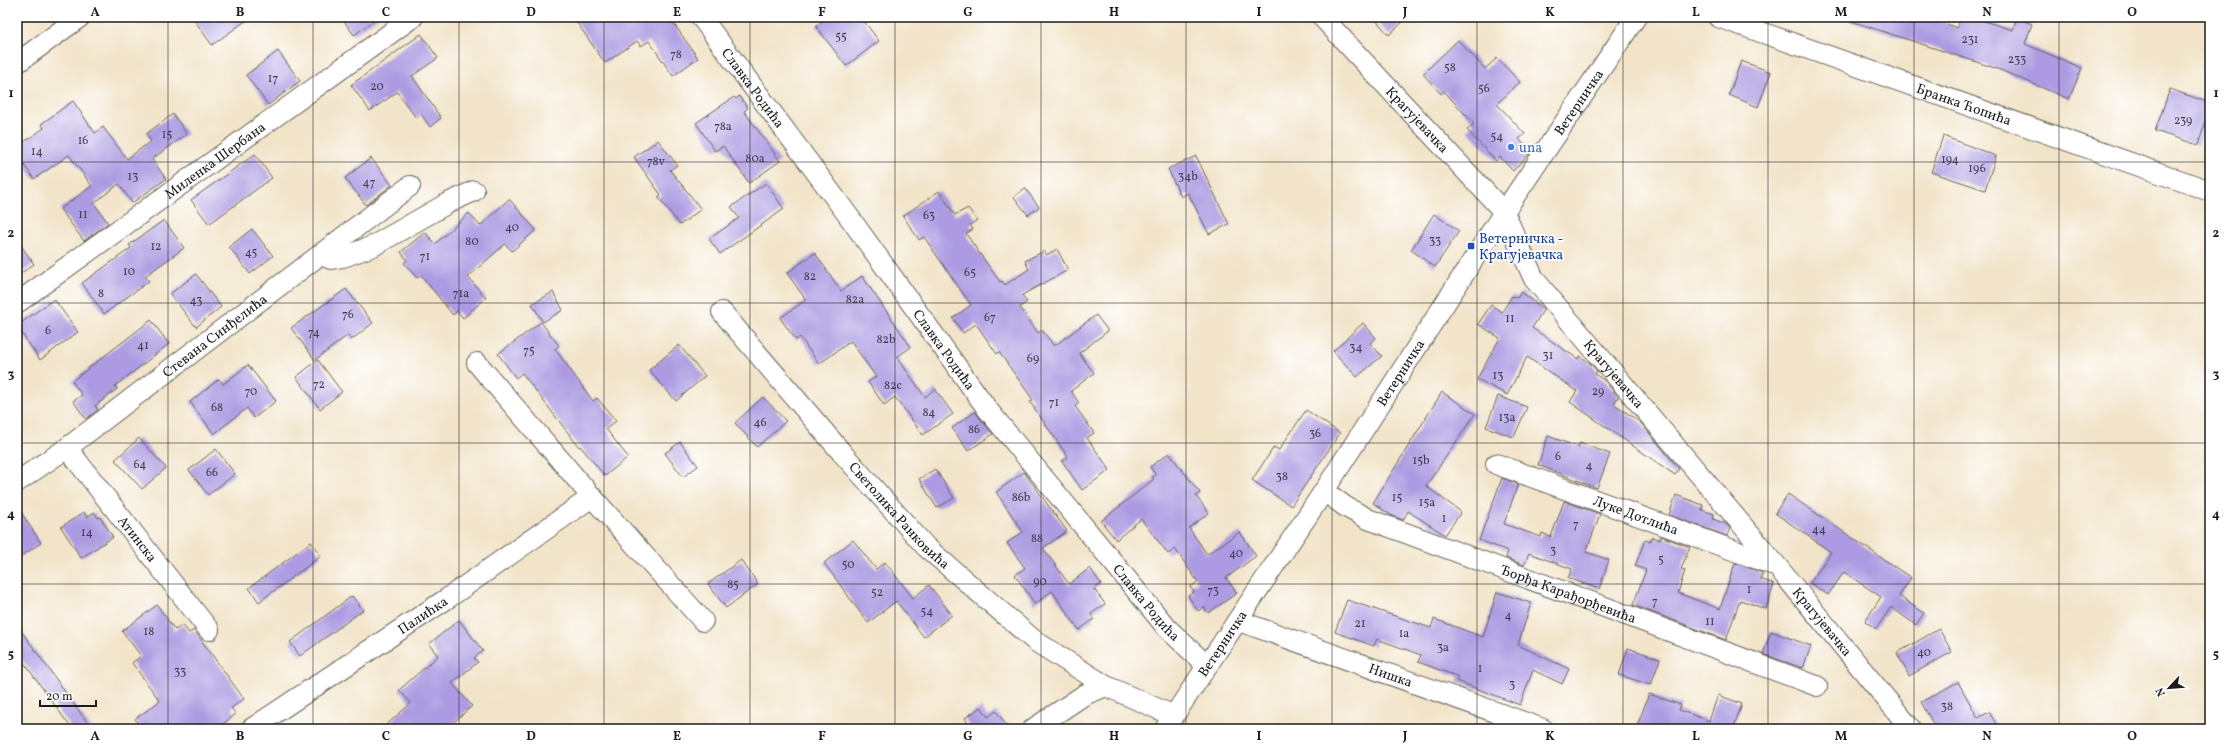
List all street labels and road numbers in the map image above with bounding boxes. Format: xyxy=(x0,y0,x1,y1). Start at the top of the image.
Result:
street label: Славка Родића xyxy=(716,45,788,133)
street label: Ветерничка xyxy=(1550,66,1609,140)
street label: Бранка Ћопића xyxy=(1913,80,2014,131)
street label: Крагујевачка xyxy=(1381,83,1452,158)
street label: Миленка Шербана xyxy=(161,118,270,204)
street label: Стевана Синђелића xyxy=(159,290,272,383)
street label: Славка Родића xyxy=(908,306,979,395)
street label: Ветерничка xyxy=(1373,336,1430,411)
street label: Крагујевачка xyxy=(1578,336,1647,413)
street label: Светолика Ранковића xyxy=(844,459,953,574)
street label: Луке Дотлића xyxy=(1590,492,1681,540)
street label: Атинска xyxy=(112,512,161,567)
street label: Славка Родића xyxy=(1107,561,1183,646)
street label: Ђорђа Карађорђевића xyxy=(1497,561,1638,629)
street label: Крагујевачка xyxy=(1787,584,1856,661)
street label: Палићка xyxy=(395,593,452,640)
street label: Ветерничка xyxy=(1194,607,1252,681)
street label: Нишка xyxy=(1366,660,1415,693)

